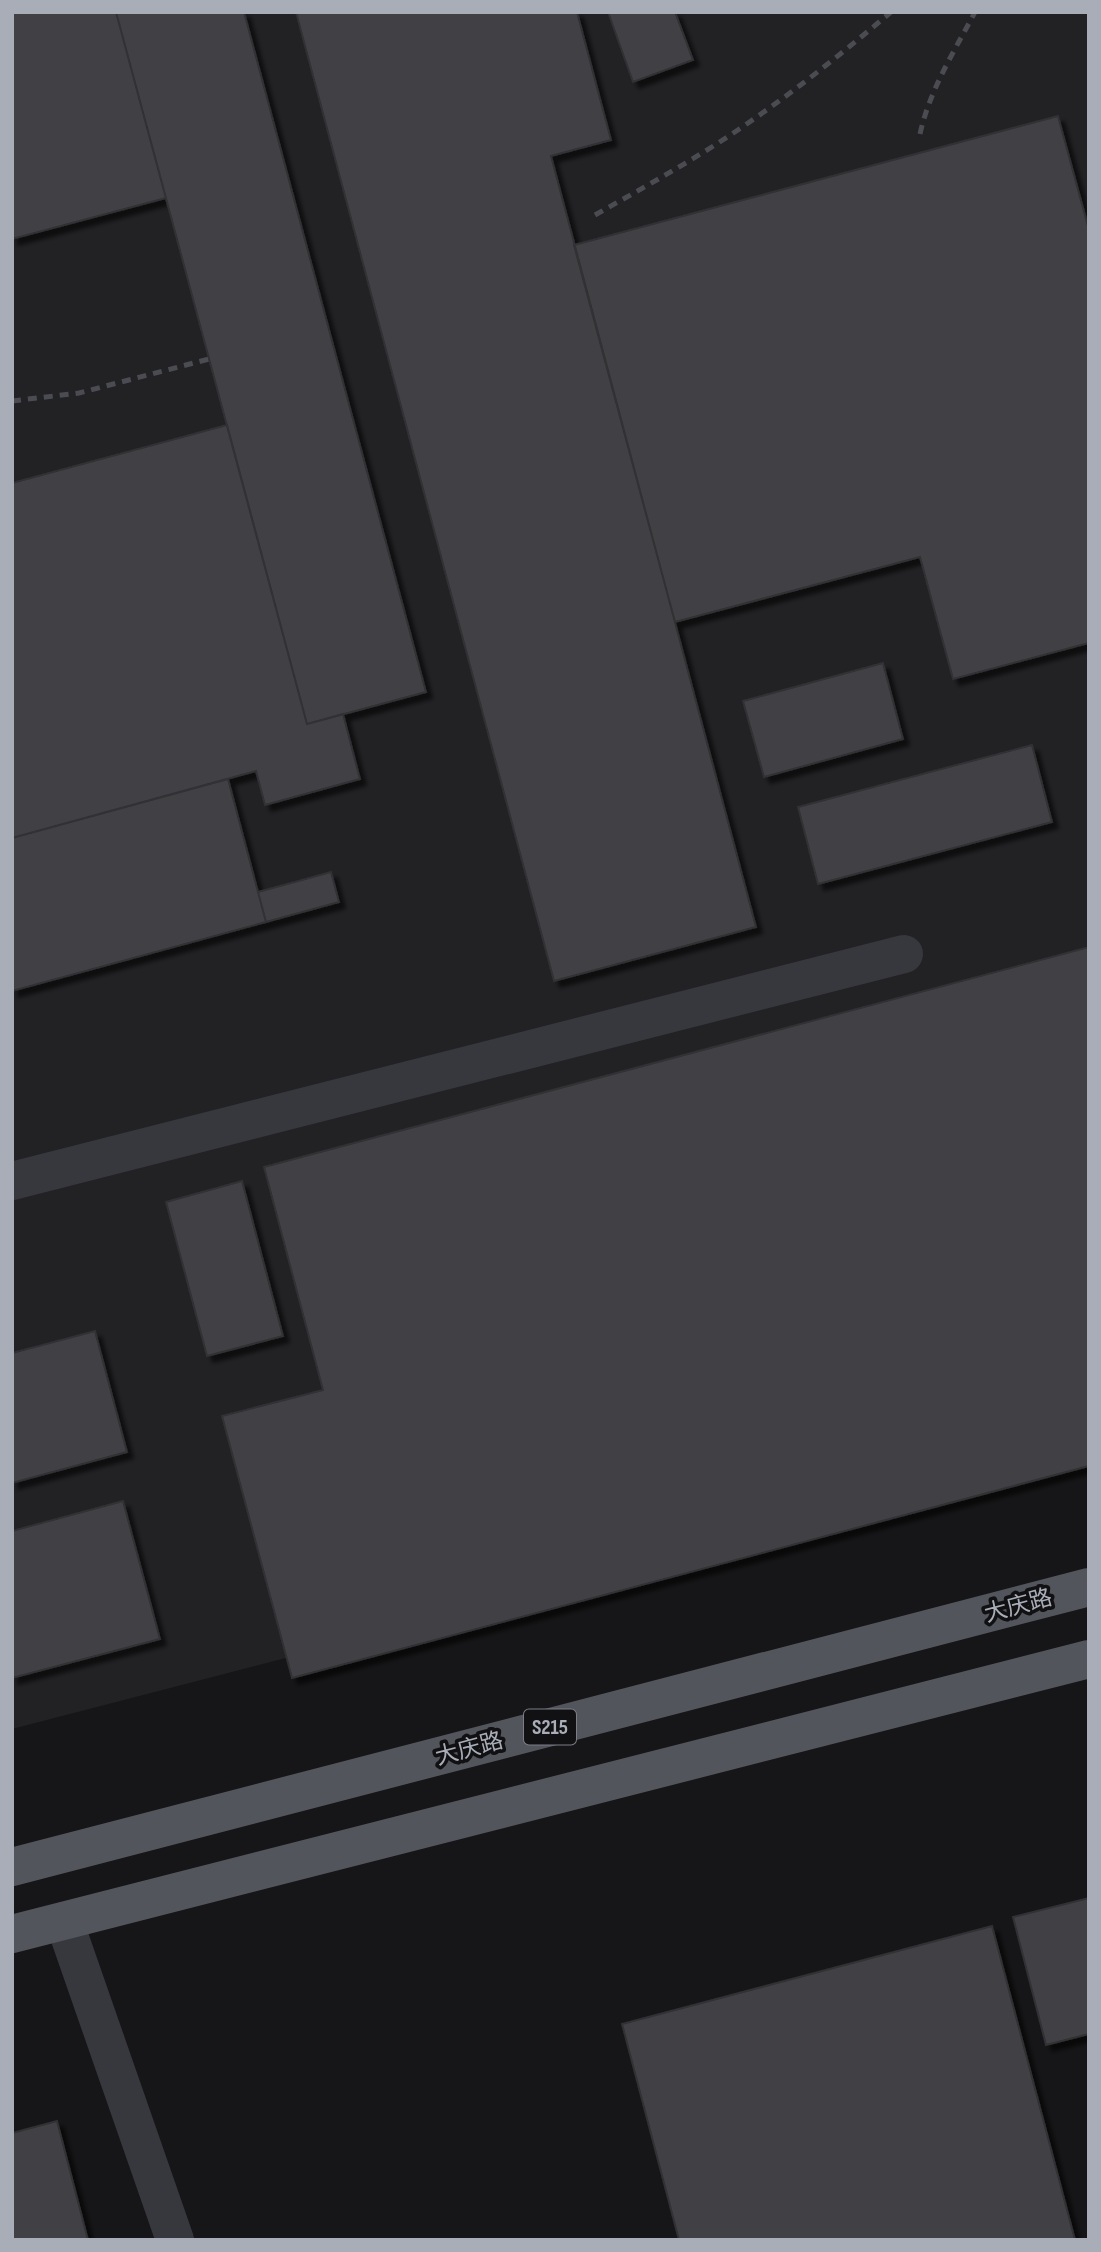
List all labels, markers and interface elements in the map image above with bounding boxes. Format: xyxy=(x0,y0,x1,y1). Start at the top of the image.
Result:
street label: 大庆路 xyxy=(981,1584,1055,1628)
road number: S215 xyxy=(524,1710,576,1744)
street label: 大庆路 xyxy=(432,1727,506,1771)

